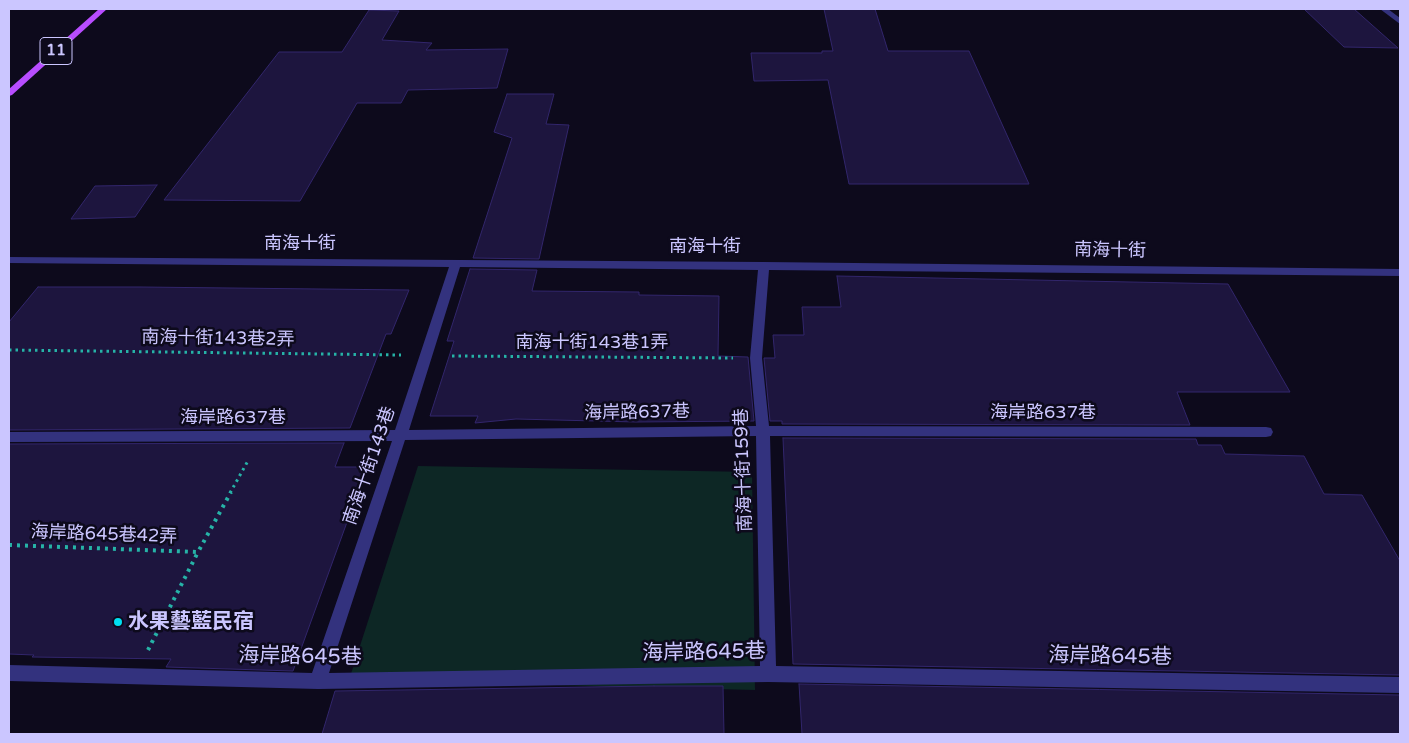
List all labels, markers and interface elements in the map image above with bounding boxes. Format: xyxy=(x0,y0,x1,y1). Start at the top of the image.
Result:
road number: 11 xyxy=(40,37,72,64)
street label: 南海十街 xyxy=(264,233,336,255)
street label: 南海十街 xyxy=(669,236,741,258)
street label: 南海十街 xyxy=(1074,240,1146,262)
street label: 南海十街143巷2弄 xyxy=(141,327,295,351)
street label: 南海十街143巷1弄 xyxy=(515,332,669,354)
street label: 海岸路637巷 xyxy=(584,401,690,425)
street label: 海岸路637巷 xyxy=(990,402,1096,424)
street label: 南海十街143巷 xyxy=(340,404,400,528)
street label: 海岸路637巷 xyxy=(180,407,286,429)
street label: 南海十街159巷 xyxy=(731,408,757,532)
street label: 海岸路645巷42弄 xyxy=(30,522,178,548)
place label: 水果藝藍民宿 xyxy=(128,609,254,635)
marker: 水果藝藍民宿 xyxy=(112,616,124,628)
street label: 海岸路645巷 xyxy=(642,639,766,667)
street label: 海岸路645巷 xyxy=(238,643,362,671)
street label: 海岸路645巷 xyxy=(1048,643,1172,671)

